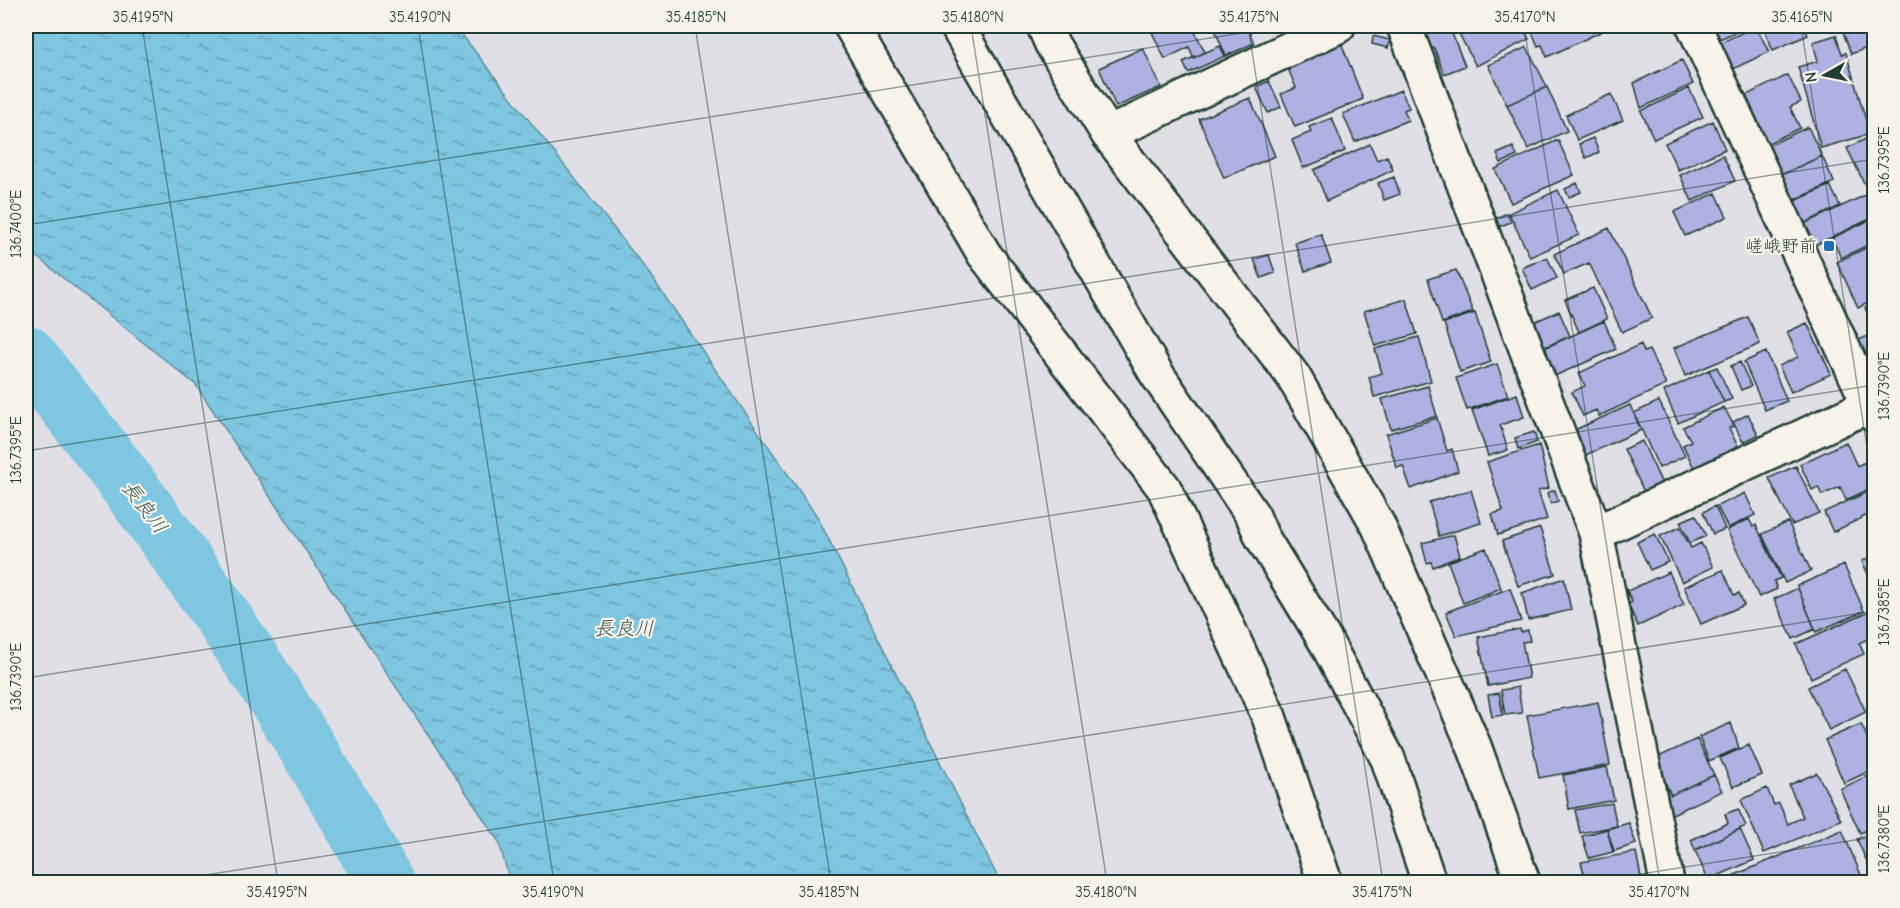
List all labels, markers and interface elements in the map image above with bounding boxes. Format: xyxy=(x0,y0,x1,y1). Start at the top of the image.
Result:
text: 35.4195°N xyxy=(113,8,173,26)
text: 35.4190°N xyxy=(389,8,451,26)
text: 35.4185°N xyxy=(666,8,726,26)
text: 35.4180°N xyxy=(942,8,1004,26)
text: 35.4175°N xyxy=(1219,8,1279,26)
text: 35.4170°N xyxy=(1494,8,1556,26)
text: 35.4165°N xyxy=(1771,8,1833,26)
north arrow xyxy=(1795,45,1855,105)
text: N xyxy=(1801,71,1821,84)
text: 136.7395°E xyxy=(1875,126,1893,194)
text: 136.7400°E xyxy=(7,190,25,258)
place label: 嵯峨野前 xyxy=(1745,236,1817,257)
marker: 嵯峨野前 xyxy=(1822,239,1836,253)
text: 136.7390°E xyxy=(1875,352,1893,420)
text: 136.7395°E xyxy=(7,416,25,484)
water label: 長良川 xyxy=(117,476,172,538)
text: 136.7385°E xyxy=(1875,578,1893,646)
water label: 長良川 xyxy=(594,617,654,640)
text: 136.7390°E xyxy=(7,643,25,711)
text: 136.7380°E xyxy=(1875,805,1893,873)
text: 35.4195°N xyxy=(247,883,307,901)
text: 35.4190°N xyxy=(522,883,584,901)
text: 35.4185°N xyxy=(799,883,859,901)
text: 35.4180°N xyxy=(1075,883,1137,901)
text: 35.4175°N xyxy=(1352,883,1412,901)
text: 35.4170°N xyxy=(1628,883,1690,901)

